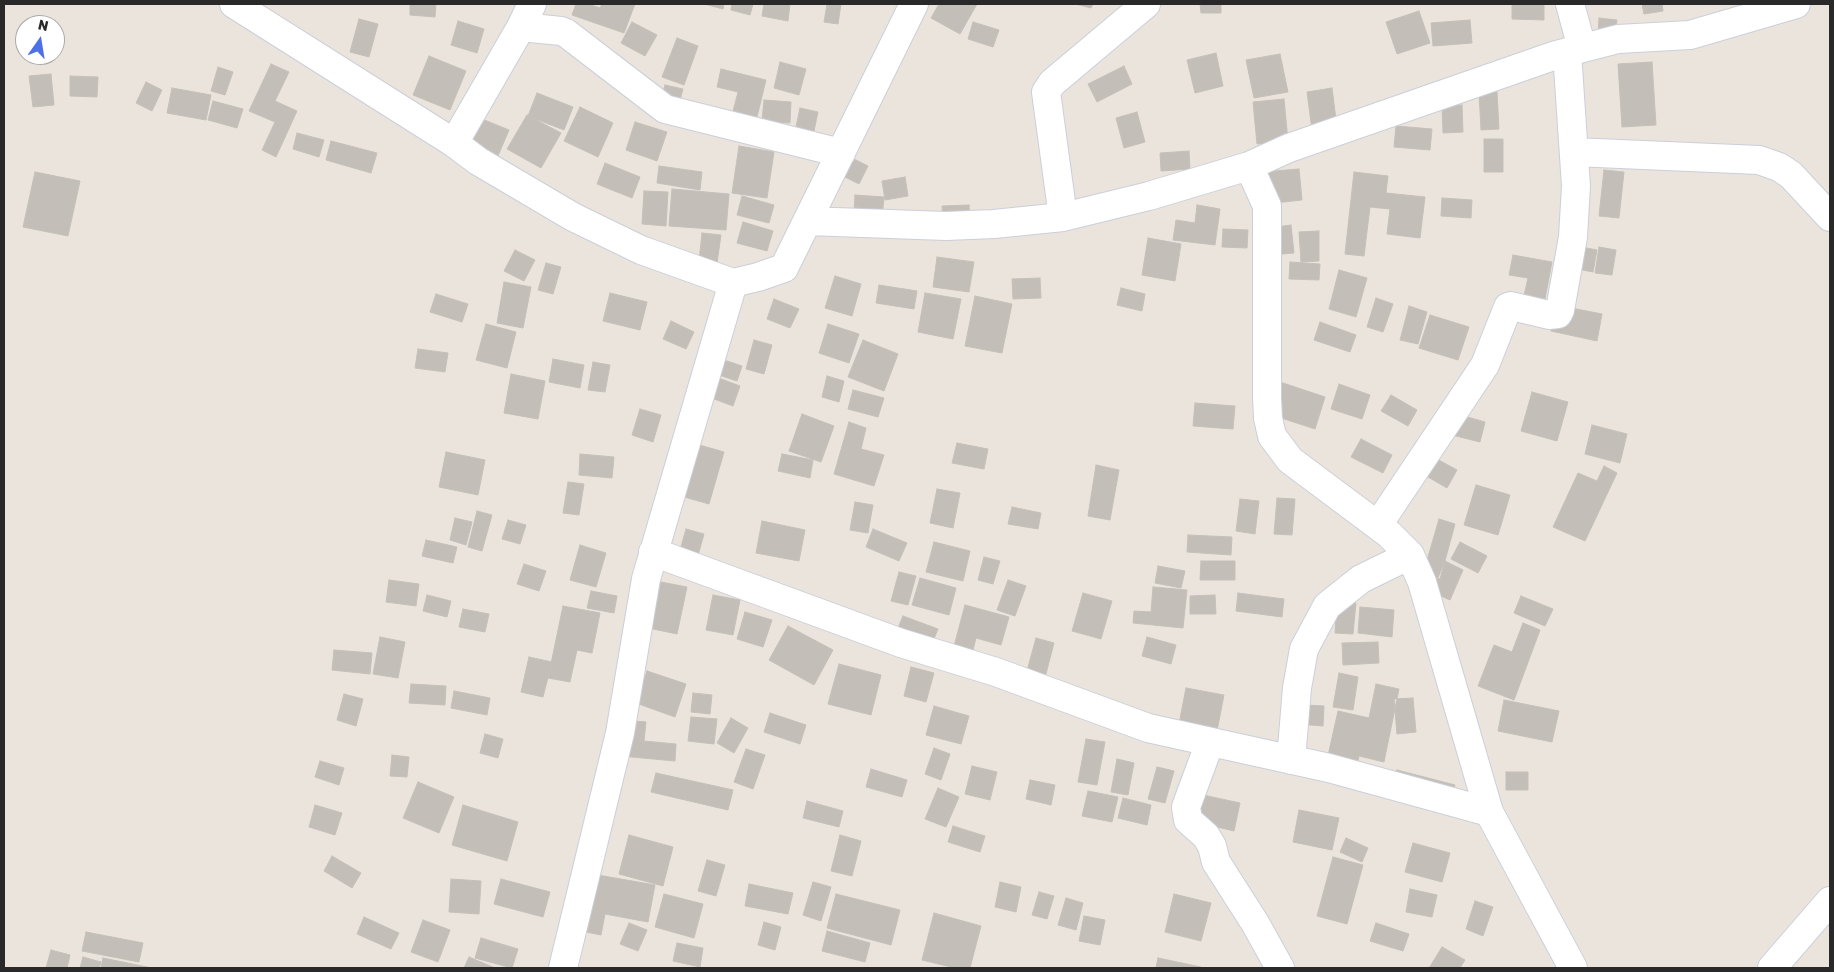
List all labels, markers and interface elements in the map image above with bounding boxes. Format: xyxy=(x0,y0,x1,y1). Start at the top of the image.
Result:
north arrow xyxy=(15,15,65,65)
text: N xyxy=(36,16,50,35)

